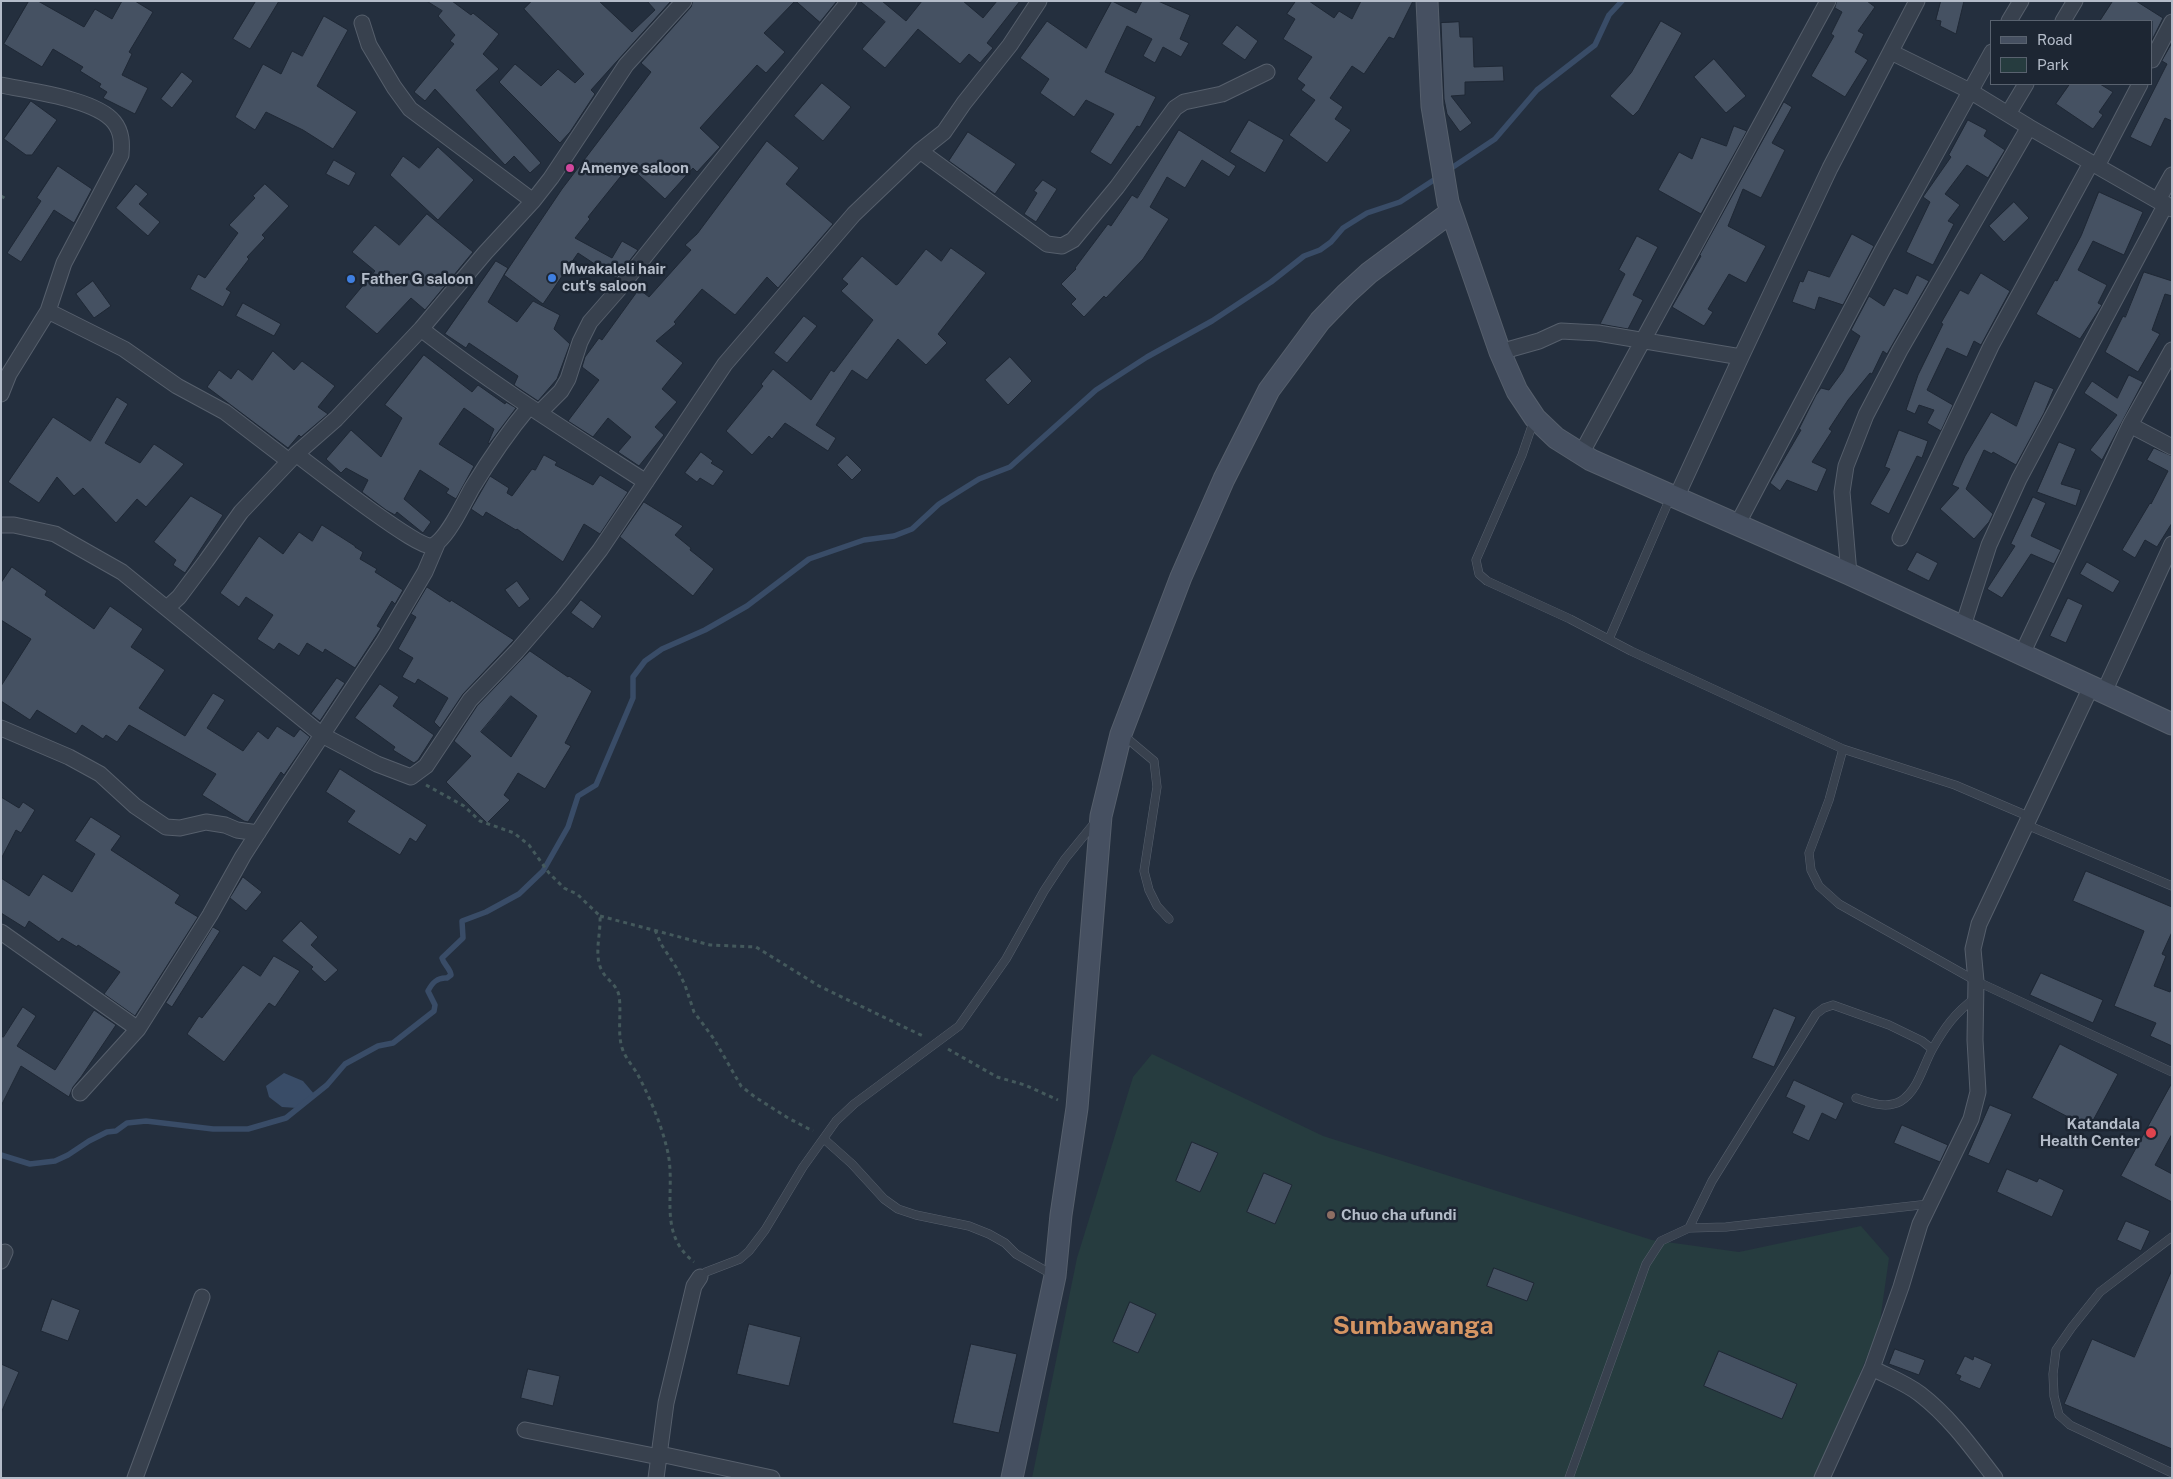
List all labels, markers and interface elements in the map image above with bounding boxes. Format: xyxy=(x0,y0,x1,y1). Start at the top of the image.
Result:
legend xyxy=(1990,20,2153,85)
text: Road xyxy=(2037,31,2073,48)
text: Park xyxy=(2037,56,2069,73)
place label: Amenye saloon xyxy=(580,159,689,177)
marker: Amenye saloon xyxy=(564,162,576,174)
place label: Mwakaleli hair cut's saloon xyxy=(562,260,666,295)
place label: Father G saloon xyxy=(361,270,473,288)
marker: Mwakaleli hair cut's saloon xyxy=(546,272,558,284)
marker: Father G saloon xyxy=(345,273,357,285)
place label: Katandala Health Center xyxy=(2040,1115,2140,1150)
marker: Katandala Health Center xyxy=(2144,1126,2158,1140)
place label: Chuo cha ufundi xyxy=(1341,1206,1456,1224)
marker: Chuo cha ufundi xyxy=(1325,1209,1337,1221)
district label: Sumbawanga xyxy=(1332,1311,1494,1341)

